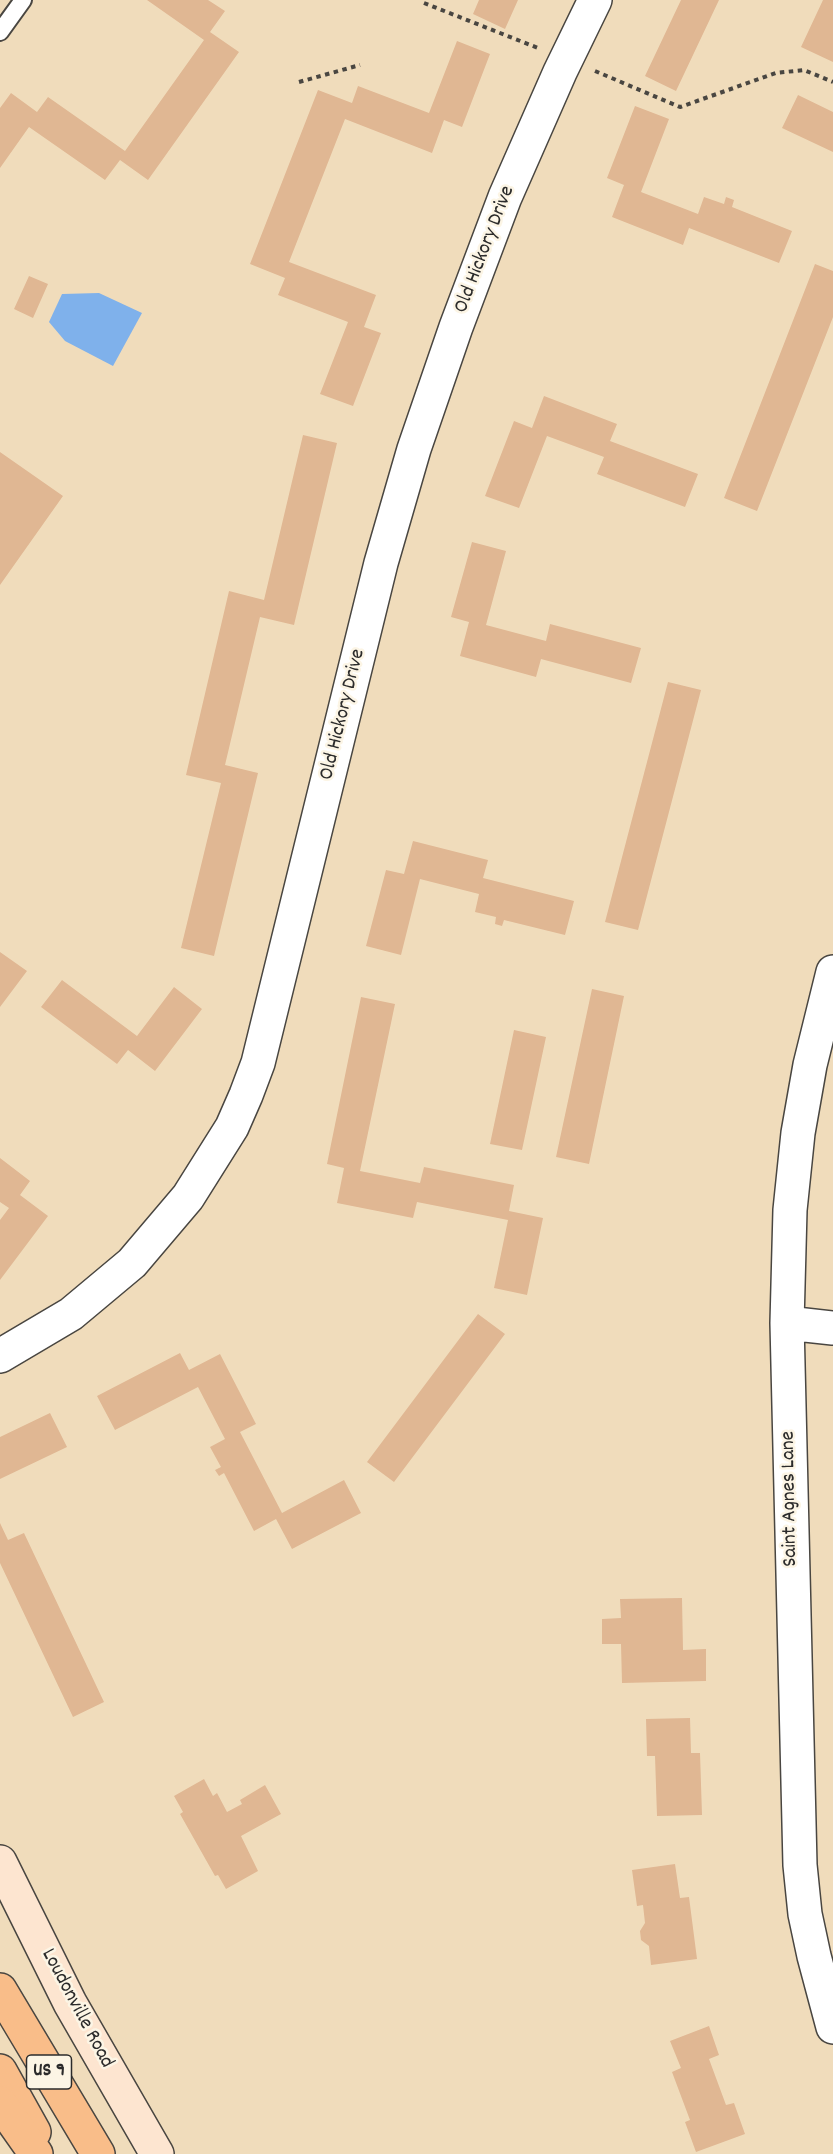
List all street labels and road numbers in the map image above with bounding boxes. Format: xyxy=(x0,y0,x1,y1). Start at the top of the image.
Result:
street label: Old Hickory Drive xyxy=(450,183,522,317)
street label: Old Hickory Drive xyxy=(316,647,372,783)
street label: Saint Agnes Lane xyxy=(777,1431,805,1567)
street label: Loudonville Road xyxy=(34,1945,118,2073)
road number: US 9 xyxy=(26,2055,72,2089)

